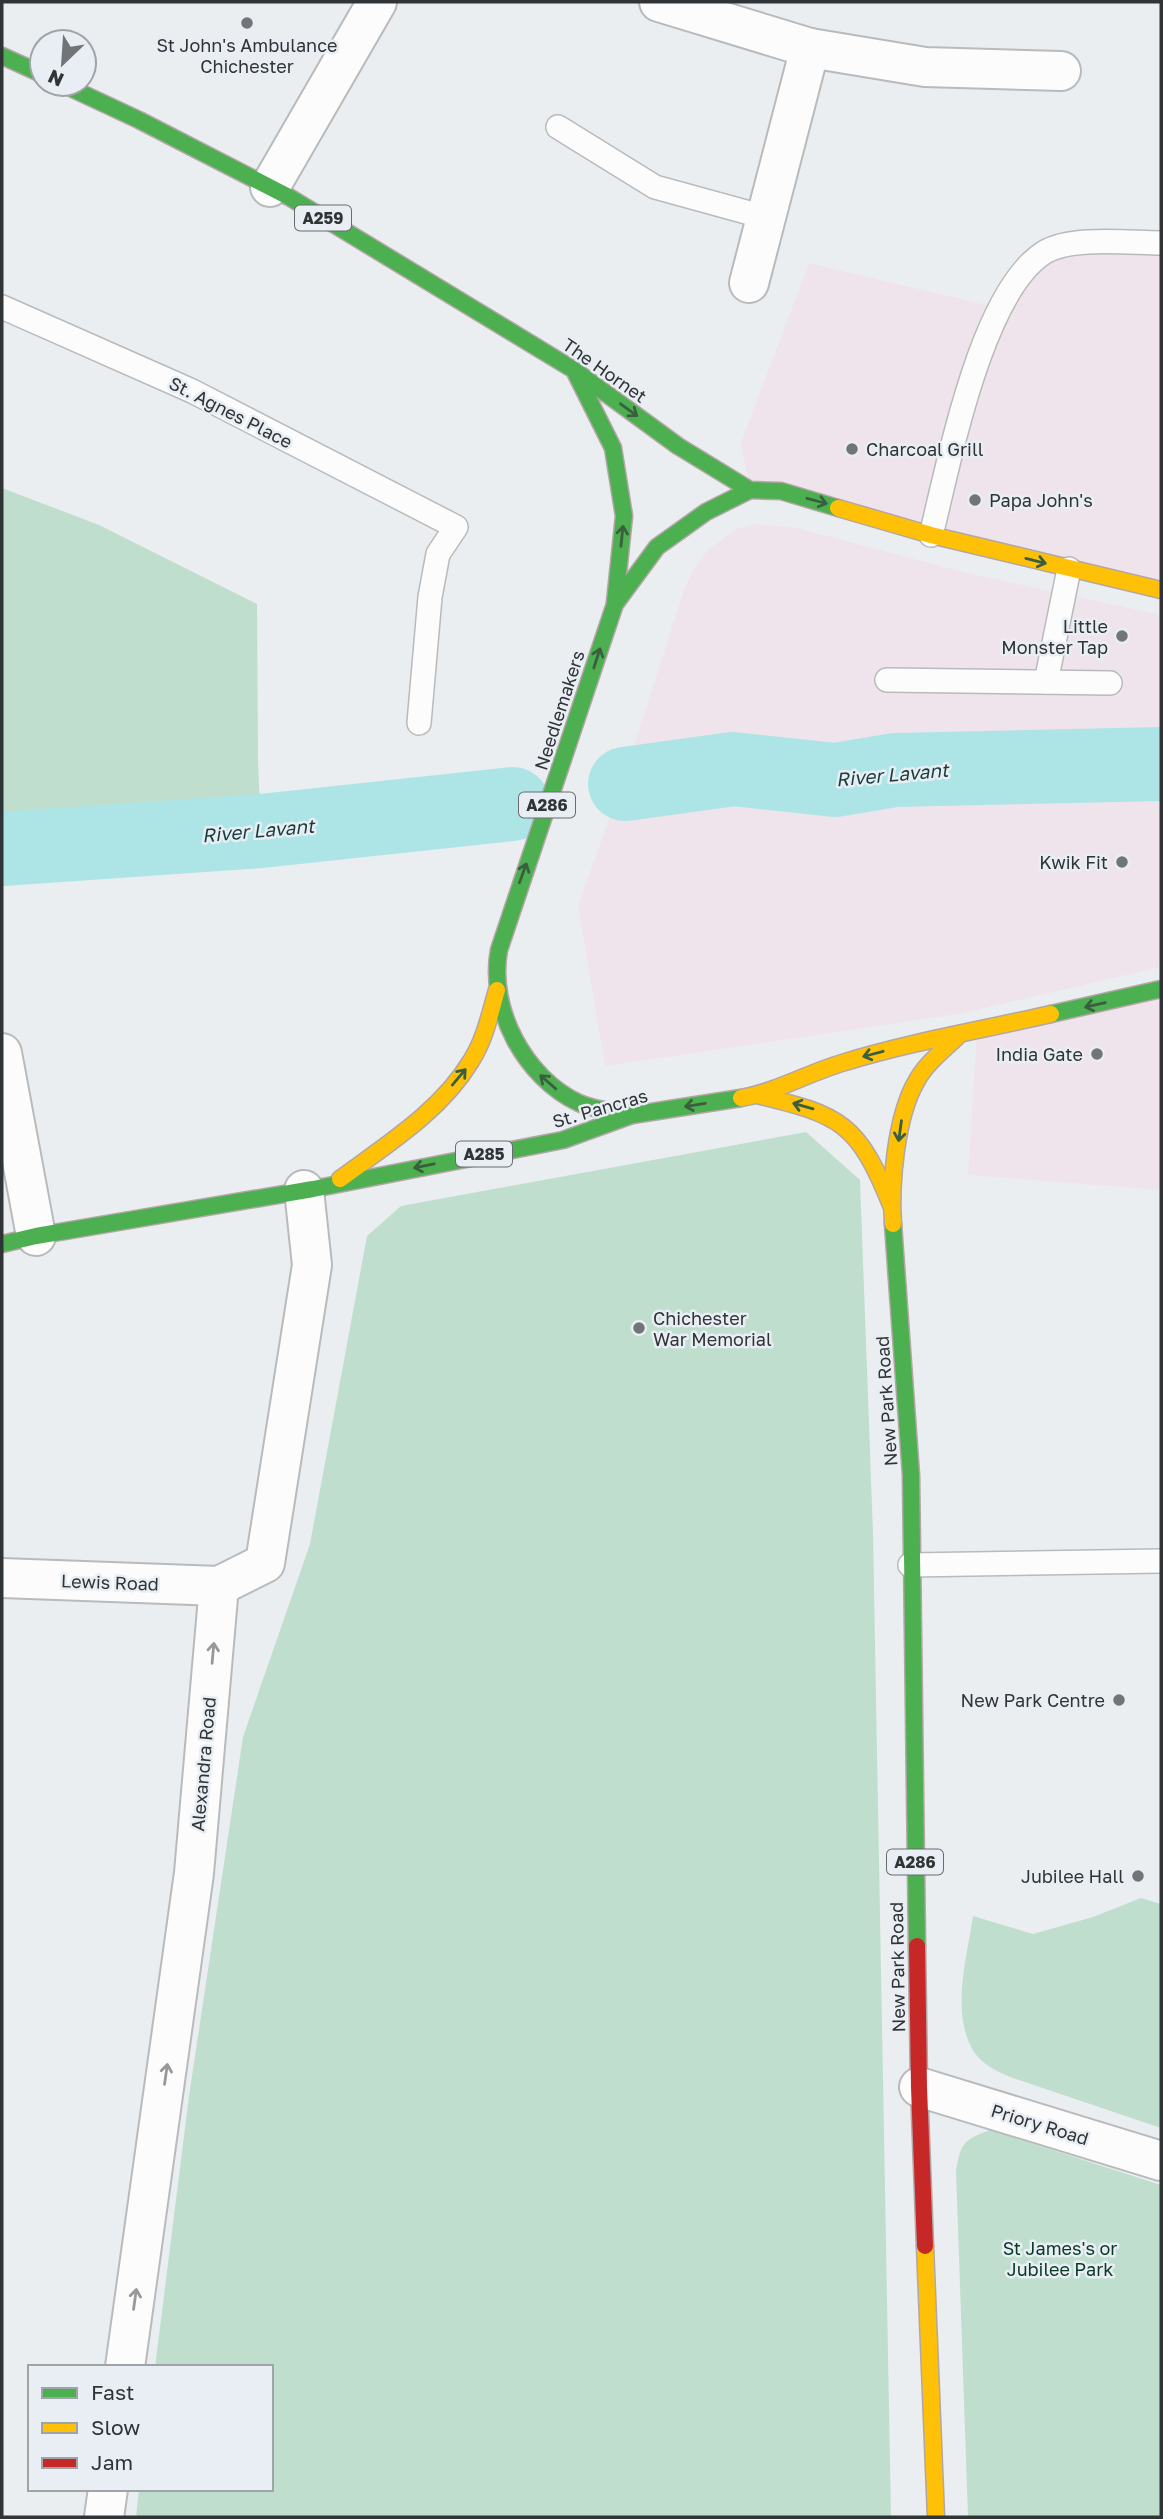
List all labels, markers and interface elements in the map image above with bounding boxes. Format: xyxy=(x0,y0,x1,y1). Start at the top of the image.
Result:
marker: St John's Ambulance Chichester xyxy=(239,15,255,31)
north arrow xyxy=(28,28,98,98)
place label: St John's Ambulance Chichester xyxy=(157,34,337,77)
text: N xyxy=(44,65,67,92)
road number: A259 xyxy=(295,206,351,230)
street label: The Hornet xyxy=(559,333,651,407)
street label: St. Agnes Place xyxy=(166,371,296,453)
one-way arrow xyxy=(619,403,638,417)
place label: Charcoal Grill xyxy=(866,438,984,460)
marker: Charcoal Grill xyxy=(844,441,860,457)
place label: Papa John's xyxy=(989,489,1093,511)
marker: Papa John's xyxy=(967,492,983,508)
one-way arrow xyxy=(805,495,827,508)
one-way arrow xyxy=(616,525,629,548)
one-way arrow xyxy=(1024,555,1047,568)
place label: Little Monster Tap xyxy=(1001,615,1108,658)
marker: Little Monster Tap xyxy=(1114,628,1130,644)
street label: Needlemakers xyxy=(529,647,589,773)
one-way arrow xyxy=(592,647,604,669)
water label: River Lavant xyxy=(835,757,952,790)
road number: A286 xyxy=(519,792,575,818)
water label: River Lavant xyxy=(201,813,318,846)
place label: Kwik Fit xyxy=(1039,851,1108,873)
marker: Kwik Fit xyxy=(1114,854,1130,870)
one-way arrow xyxy=(518,862,530,884)
one-way arrow xyxy=(1084,998,1107,1012)
place label: India Gate xyxy=(995,1043,1083,1065)
marker: India Gate xyxy=(1089,1046,1105,1062)
one-way arrow xyxy=(862,1048,885,1061)
one-way arrow xyxy=(451,1068,467,1086)
one-way arrow xyxy=(540,1073,557,1090)
street label: St. Pancras xyxy=(550,1084,650,1132)
one-way arrow xyxy=(684,1099,706,1112)
one-way arrow xyxy=(792,1099,815,1112)
one-way arrow xyxy=(893,1119,906,1142)
road number: A285 xyxy=(456,1142,512,1166)
one-way arrow xyxy=(413,1160,436,1174)
place label: Chichester War Memorial xyxy=(653,1307,772,1350)
marker: Chichester War Memorial xyxy=(631,1320,647,1336)
street label: New Park Road xyxy=(870,1335,902,1467)
street label: Lewis Road xyxy=(61,1569,159,1595)
one-way arrow xyxy=(207,1642,220,1665)
place label: New Park Centre xyxy=(960,1689,1105,1711)
marker: New Park Centre xyxy=(1111,1692,1127,1708)
street label: Alexandra Road xyxy=(186,1696,220,1832)
road number: A286 xyxy=(887,1850,943,1874)
place label: Jubilee Hall xyxy=(1021,1865,1124,1887)
marker: Jubilee Hall xyxy=(1130,1868,1146,1884)
street label: New Park Road xyxy=(885,1902,909,2032)
one-way arrow xyxy=(160,2063,173,2086)
street label: Priory Road xyxy=(989,2099,1091,2149)
park label: St James's or Jubilee Park xyxy=(1003,2237,1117,2280)
one-way arrow xyxy=(128,2288,141,2311)
legend xyxy=(28,2365,273,2491)
text: Fast xyxy=(91,2379,134,2405)
text: Slow xyxy=(91,2414,140,2440)
text: Jam xyxy=(91,2449,133,2475)

